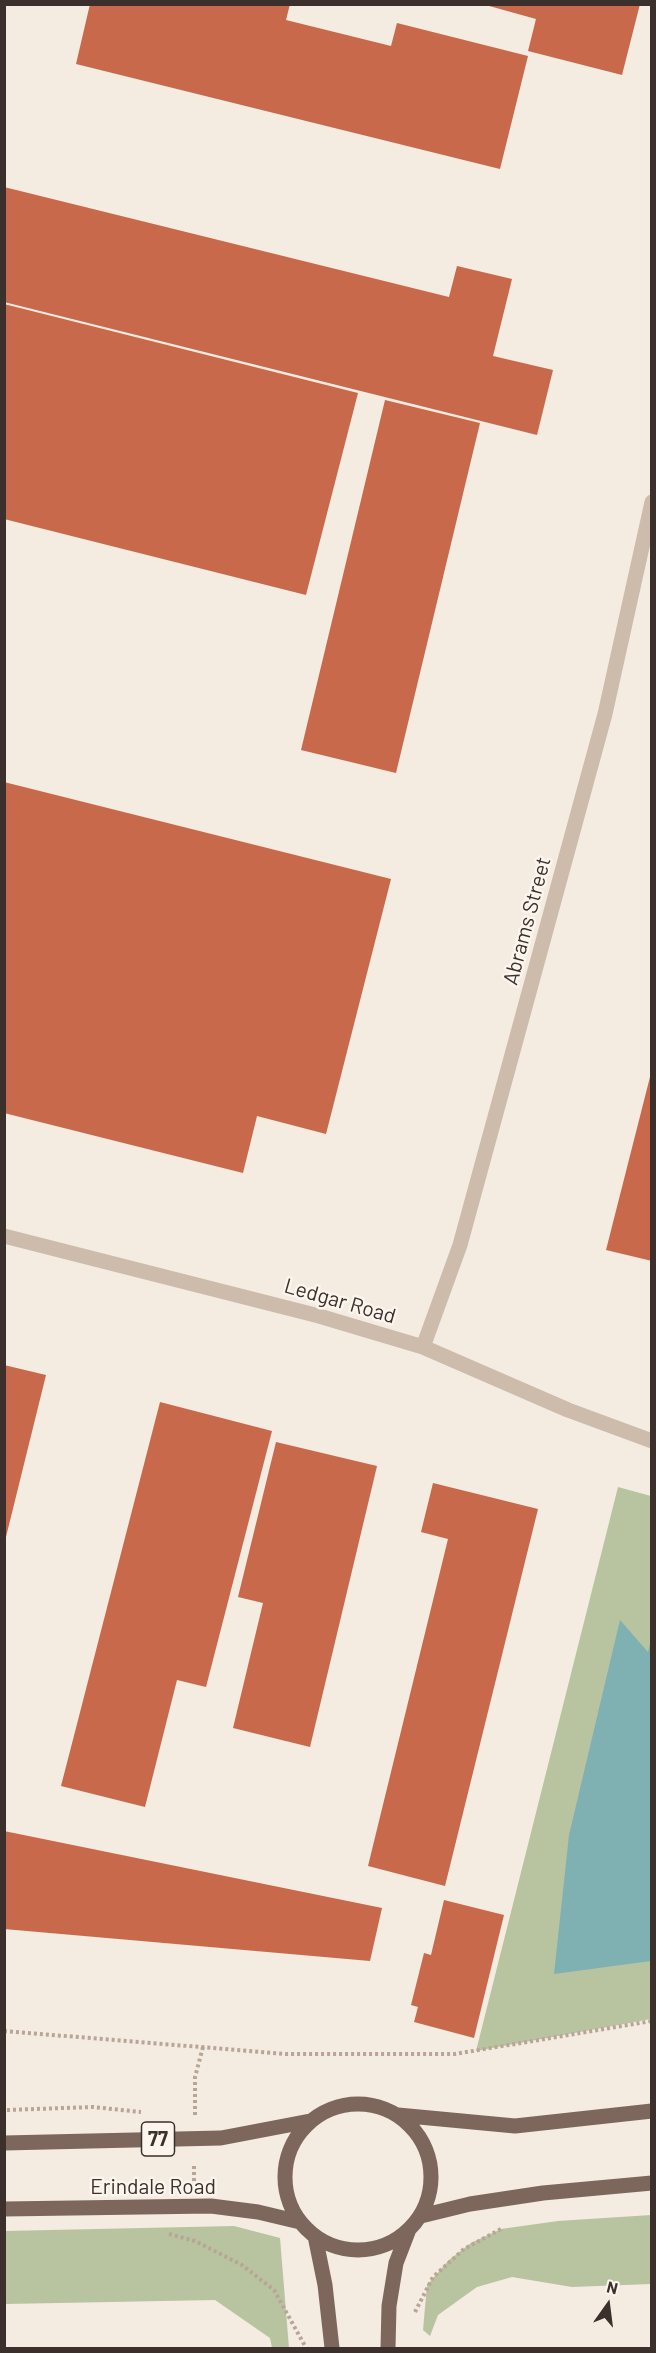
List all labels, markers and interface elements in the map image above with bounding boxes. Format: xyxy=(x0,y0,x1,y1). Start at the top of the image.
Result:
street label: Abrams Street xyxy=(498,854,556,988)
street label: Ledgar Road xyxy=(281,1273,399,1329)
road number: 77 xyxy=(142,2122,174,2156)
street label: Erindale Road xyxy=(90,2174,216,2200)
north arrow xyxy=(578,2275,638,2335)
text: N xyxy=(605,2277,620,2298)

